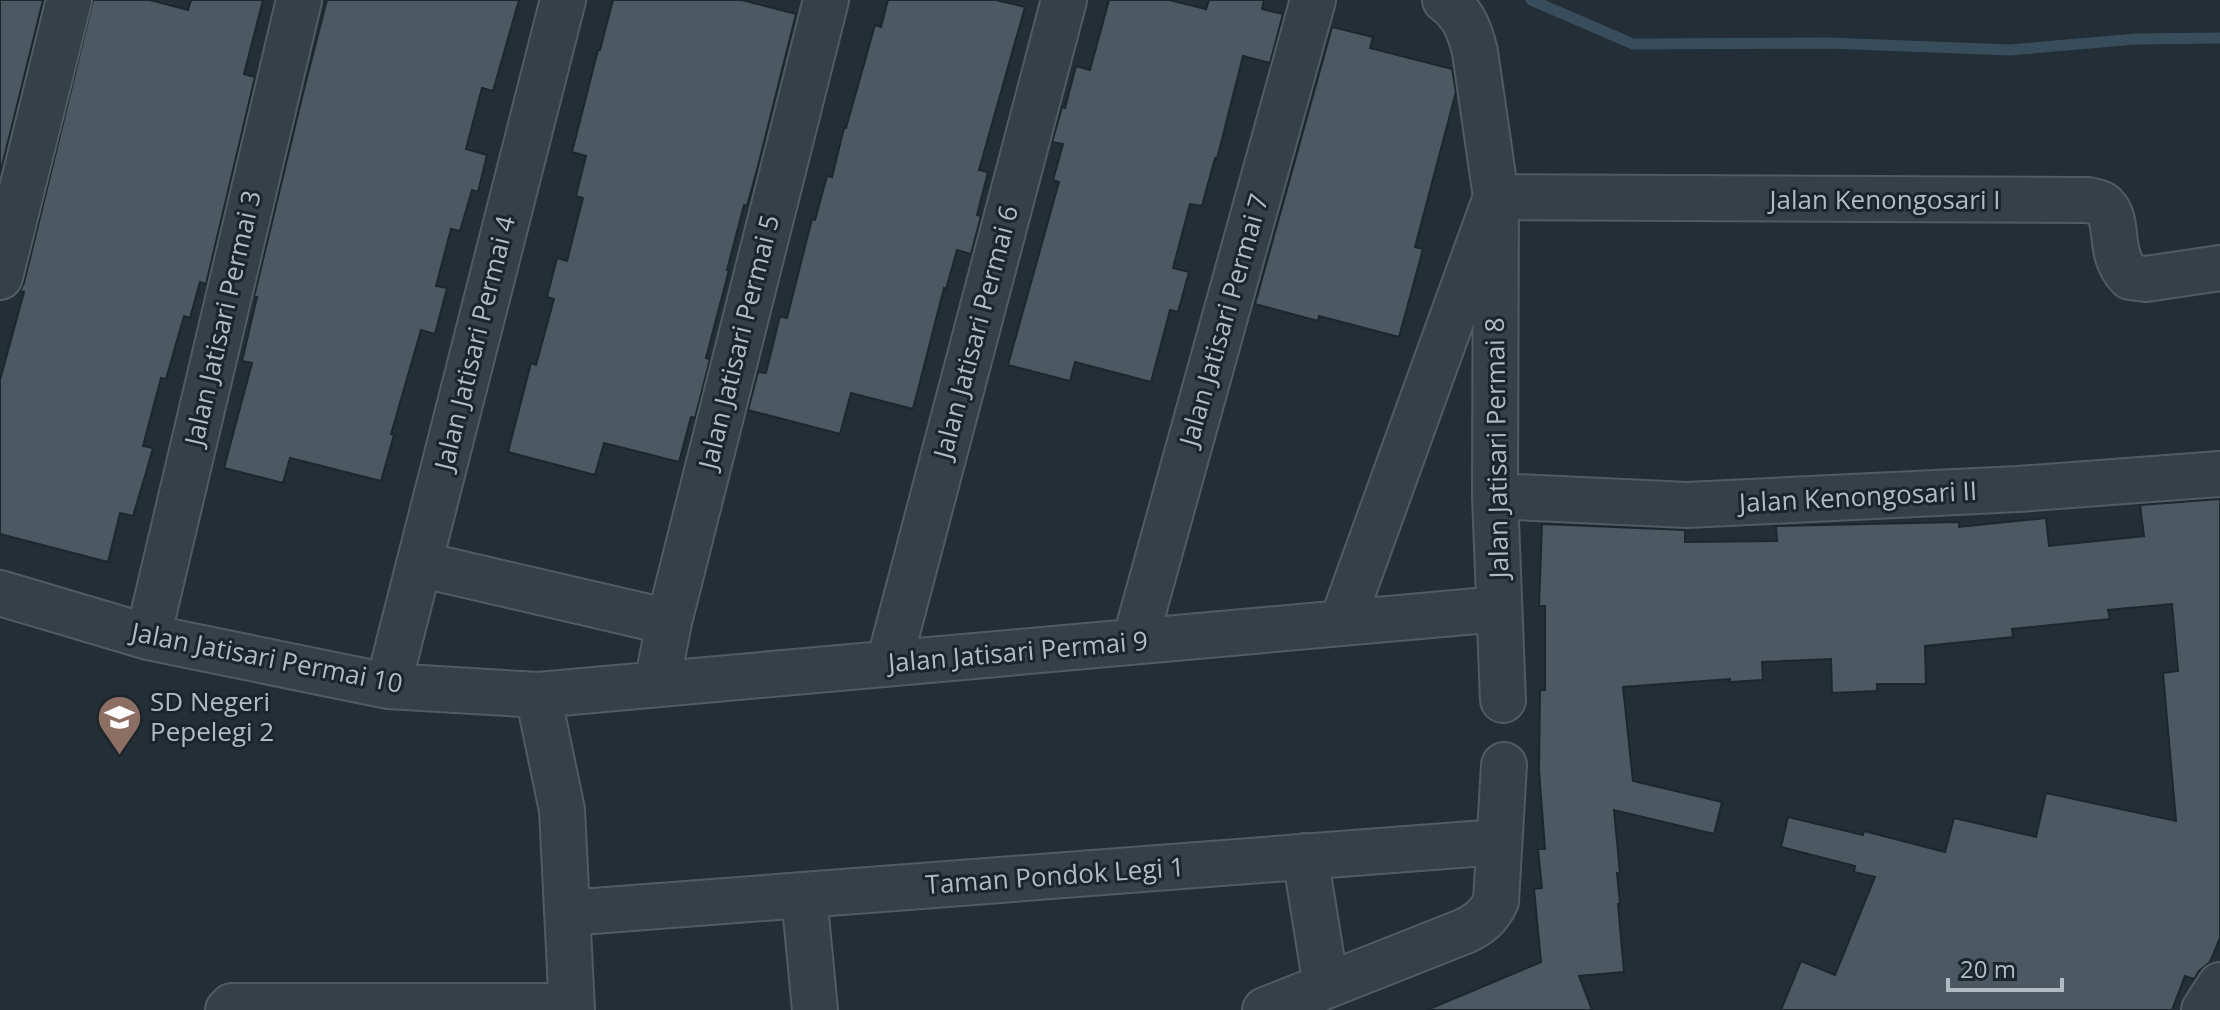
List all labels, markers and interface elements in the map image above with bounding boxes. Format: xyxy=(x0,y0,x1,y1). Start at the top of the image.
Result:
street label: Jalan Kenongosari I xyxy=(1767,181,2001,217)
street label: Jalan Jatisari Permai 3 xyxy=(174,187,269,452)
street label: Jalan Jatisari Permai 7 xyxy=(1169,189,1276,453)
street label: Jalan Jatisari Permai 6 xyxy=(923,201,1026,465)
street label: Jalan Jatisari Permai 5 xyxy=(688,211,787,476)
street label: Jalan Jatisari Permai 4 xyxy=(424,212,523,477)
street label: Jalan Jatisari Permai 8 xyxy=(1476,317,1516,582)
street label: Jalan Kenongosari II xyxy=(1735,472,1978,520)
street label: Jalan Jatisari Permai 10 xyxy=(126,612,406,701)
street label: Jalan Jatisari Permai 9 xyxy=(883,622,1149,681)
place label: SD Negeri Pepelegi 2 xyxy=(150,683,274,749)
school or university icon: SD Negeri Pepelegi 2 xyxy=(95,693,143,756)
street label: Taman Pondok Legi 1 xyxy=(924,848,1186,902)
scale bar xyxy=(1948,942,2062,992)
text: 20 m xyxy=(1960,952,2016,985)

